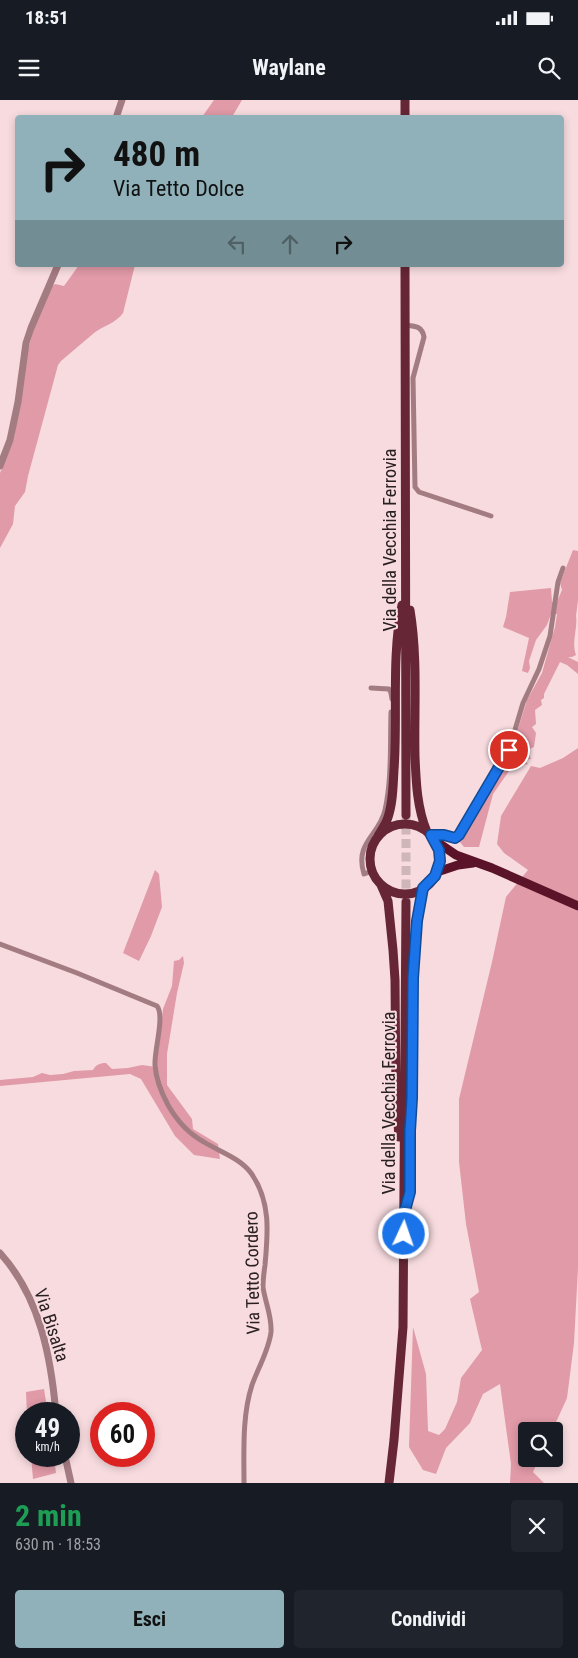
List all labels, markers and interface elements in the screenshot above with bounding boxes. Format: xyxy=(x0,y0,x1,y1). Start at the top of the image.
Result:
text: 18:51 xyxy=(25,6,69,29)
icon: menu xyxy=(15,54,43,82)
icon: search xyxy=(535,54,563,82)
text: Waylane xyxy=(252,55,326,80)
text: 480 m xyxy=(113,134,200,175)
icon: right xyxy=(30,135,95,200)
text: Via Tetto Dolce xyxy=(113,176,244,201)
icon: left xyxy=(223,230,251,258)
icon: ahead xyxy=(276,230,304,258)
icon: right xyxy=(329,230,357,258)
street label: Via della Vecchia Ferrovia xyxy=(379,449,400,631)
pin xyxy=(488,729,530,771)
icon: arrive xyxy=(495,736,523,764)
street label: Via della Vecchia Ferrovia xyxy=(378,1012,399,1194)
position arrow xyxy=(377,1207,429,1259)
street label: Via Tetto Cordero xyxy=(240,1211,264,1335)
street label: Via Bisalta xyxy=(30,1286,74,1364)
speed limit sign: 60 xyxy=(90,1402,155,1467)
text: 49 xyxy=(35,1414,60,1443)
map controls xyxy=(518,1422,563,1467)
button: search xyxy=(518,1422,563,1467)
text: km/h xyxy=(35,1440,60,1454)
text: 2 min xyxy=(15,1498,82,1533)
button: close xyxy=(511,1500,563,1552)
text: 630 m · 18:53 xyxy=(15,1535,101,1554)
button: Esci xyxy=(15,1590,284,1648)
button: Condividi xyxy=(294,1590,563,1648)

